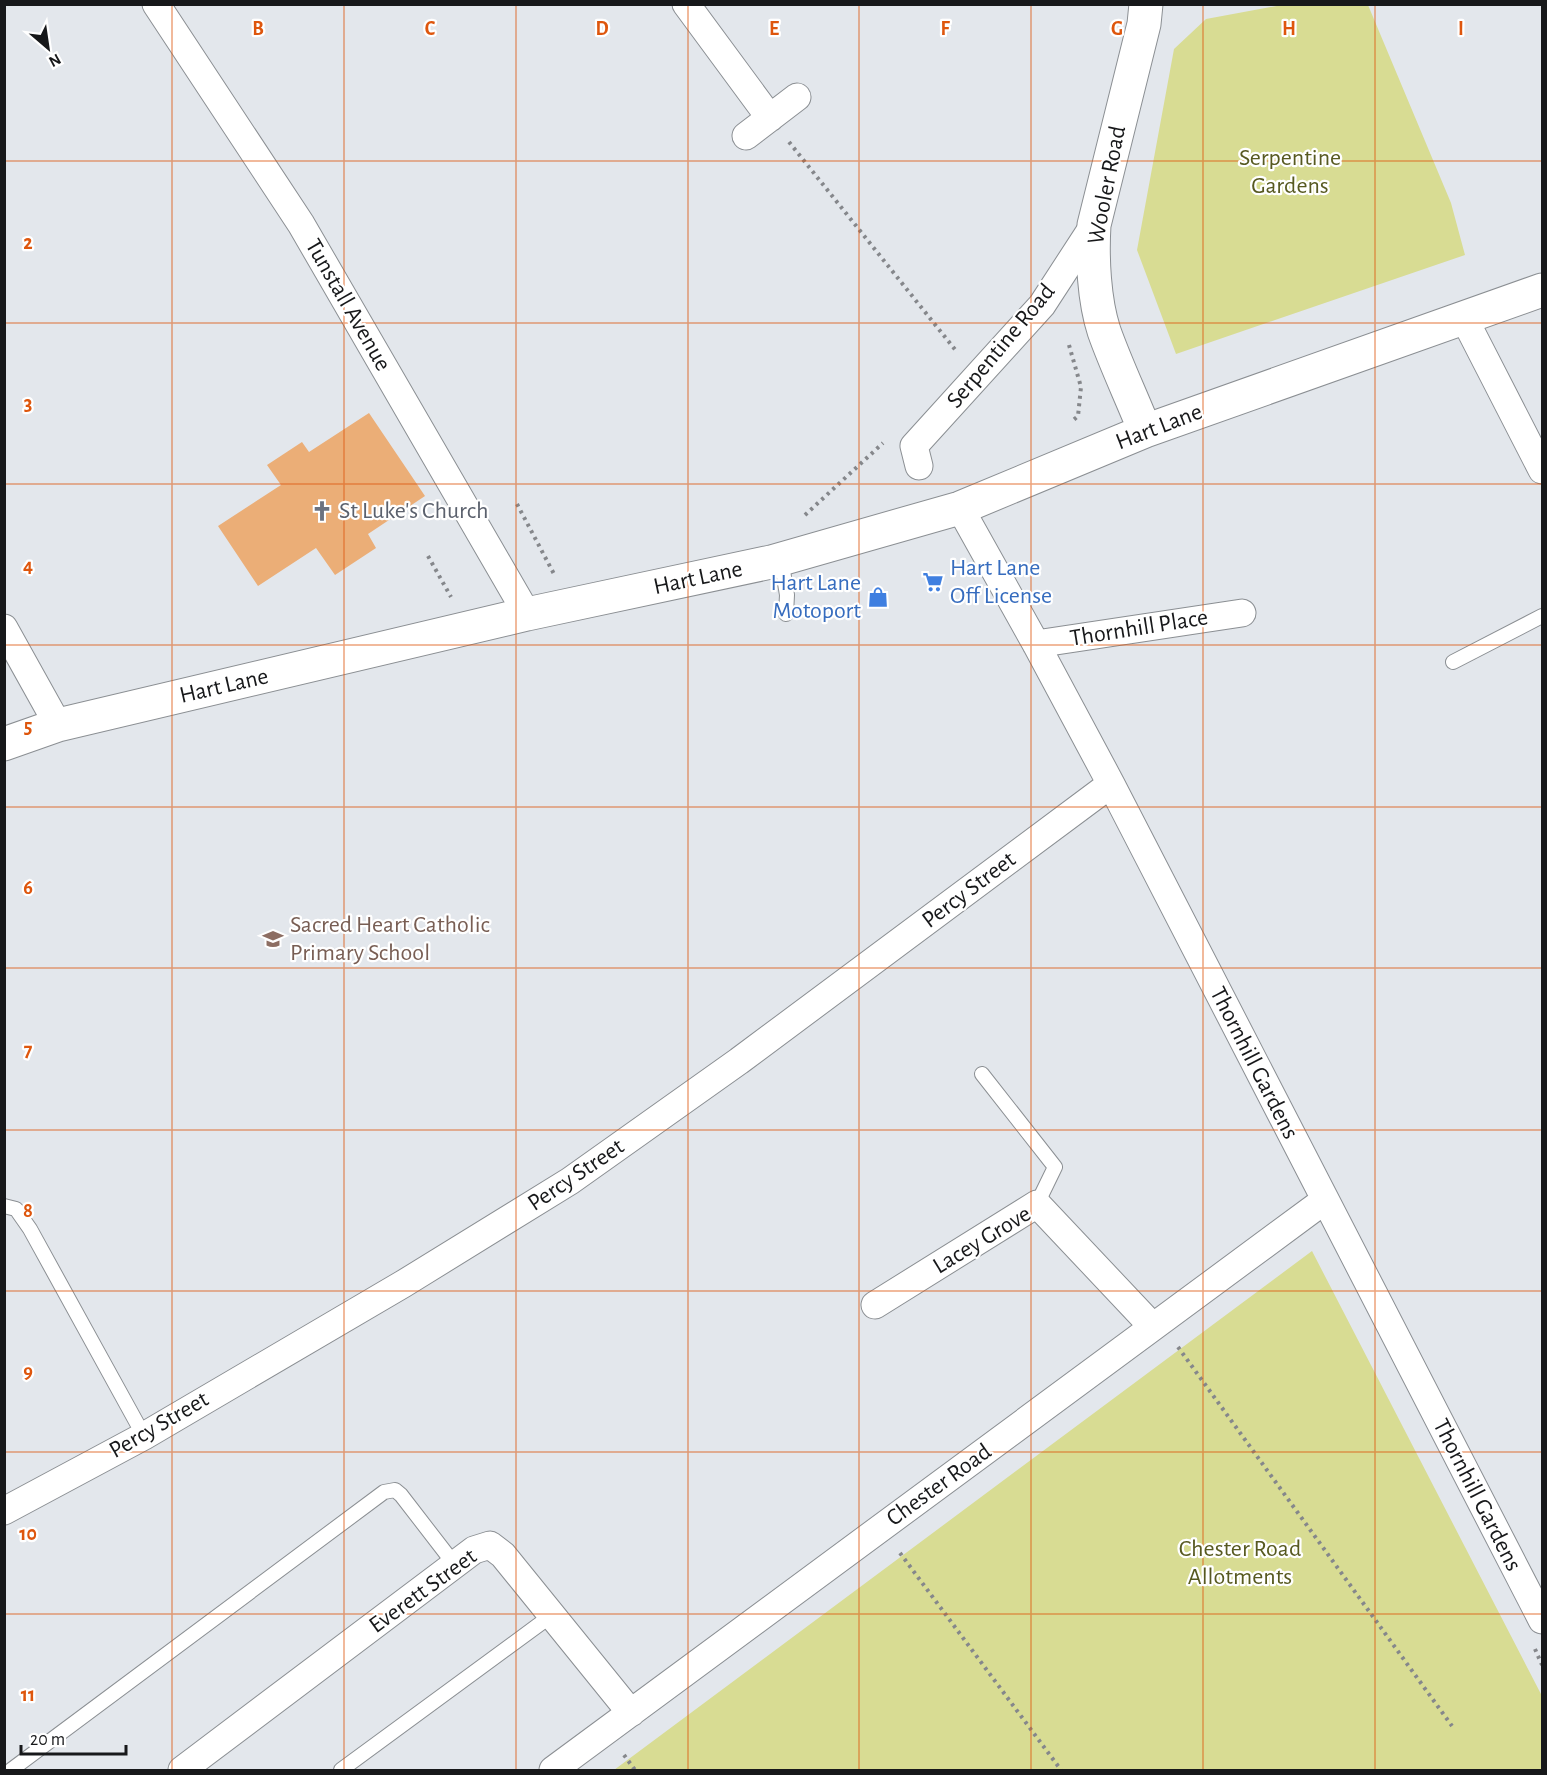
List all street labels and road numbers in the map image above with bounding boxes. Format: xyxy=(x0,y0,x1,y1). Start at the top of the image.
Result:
street label: Wooler Road xyxy=(1084,124,1130,246)
street label: Tunstall Avenue xyxy=(301,235,395,375)
street label: Serpentine Road xyxy=(942,279,1060,413)
street label: Hart Lane xyxy=(1112,400,1206,454)
street label: Hart Lane xyxy=(651,557,745,599)
street label: Thornhill Place xyxy=(1068,605,1210,651)
street label: Hart Lane xyxy=(177,664,271,708)
street label: Percy Street xyxy=(918,847,1020,933)
street label: Thornhill Gardens xyxy=(1205,983,1303,1143)
street label: Percy Street xyxy=(524,1134,629,1216)
street label: Lacey Grove xyxy=(929,1202,1035,1278)
street label: Percy Street xyxy=(105,1387,213,1463)
street label: Thornhill Gardens xyxy=(1428,1415,1526,1575)
street label: Chester Road xyxy=(882,1439,996,1531)
street label: Everett Street xyxy=(365,1544,481,1638)

